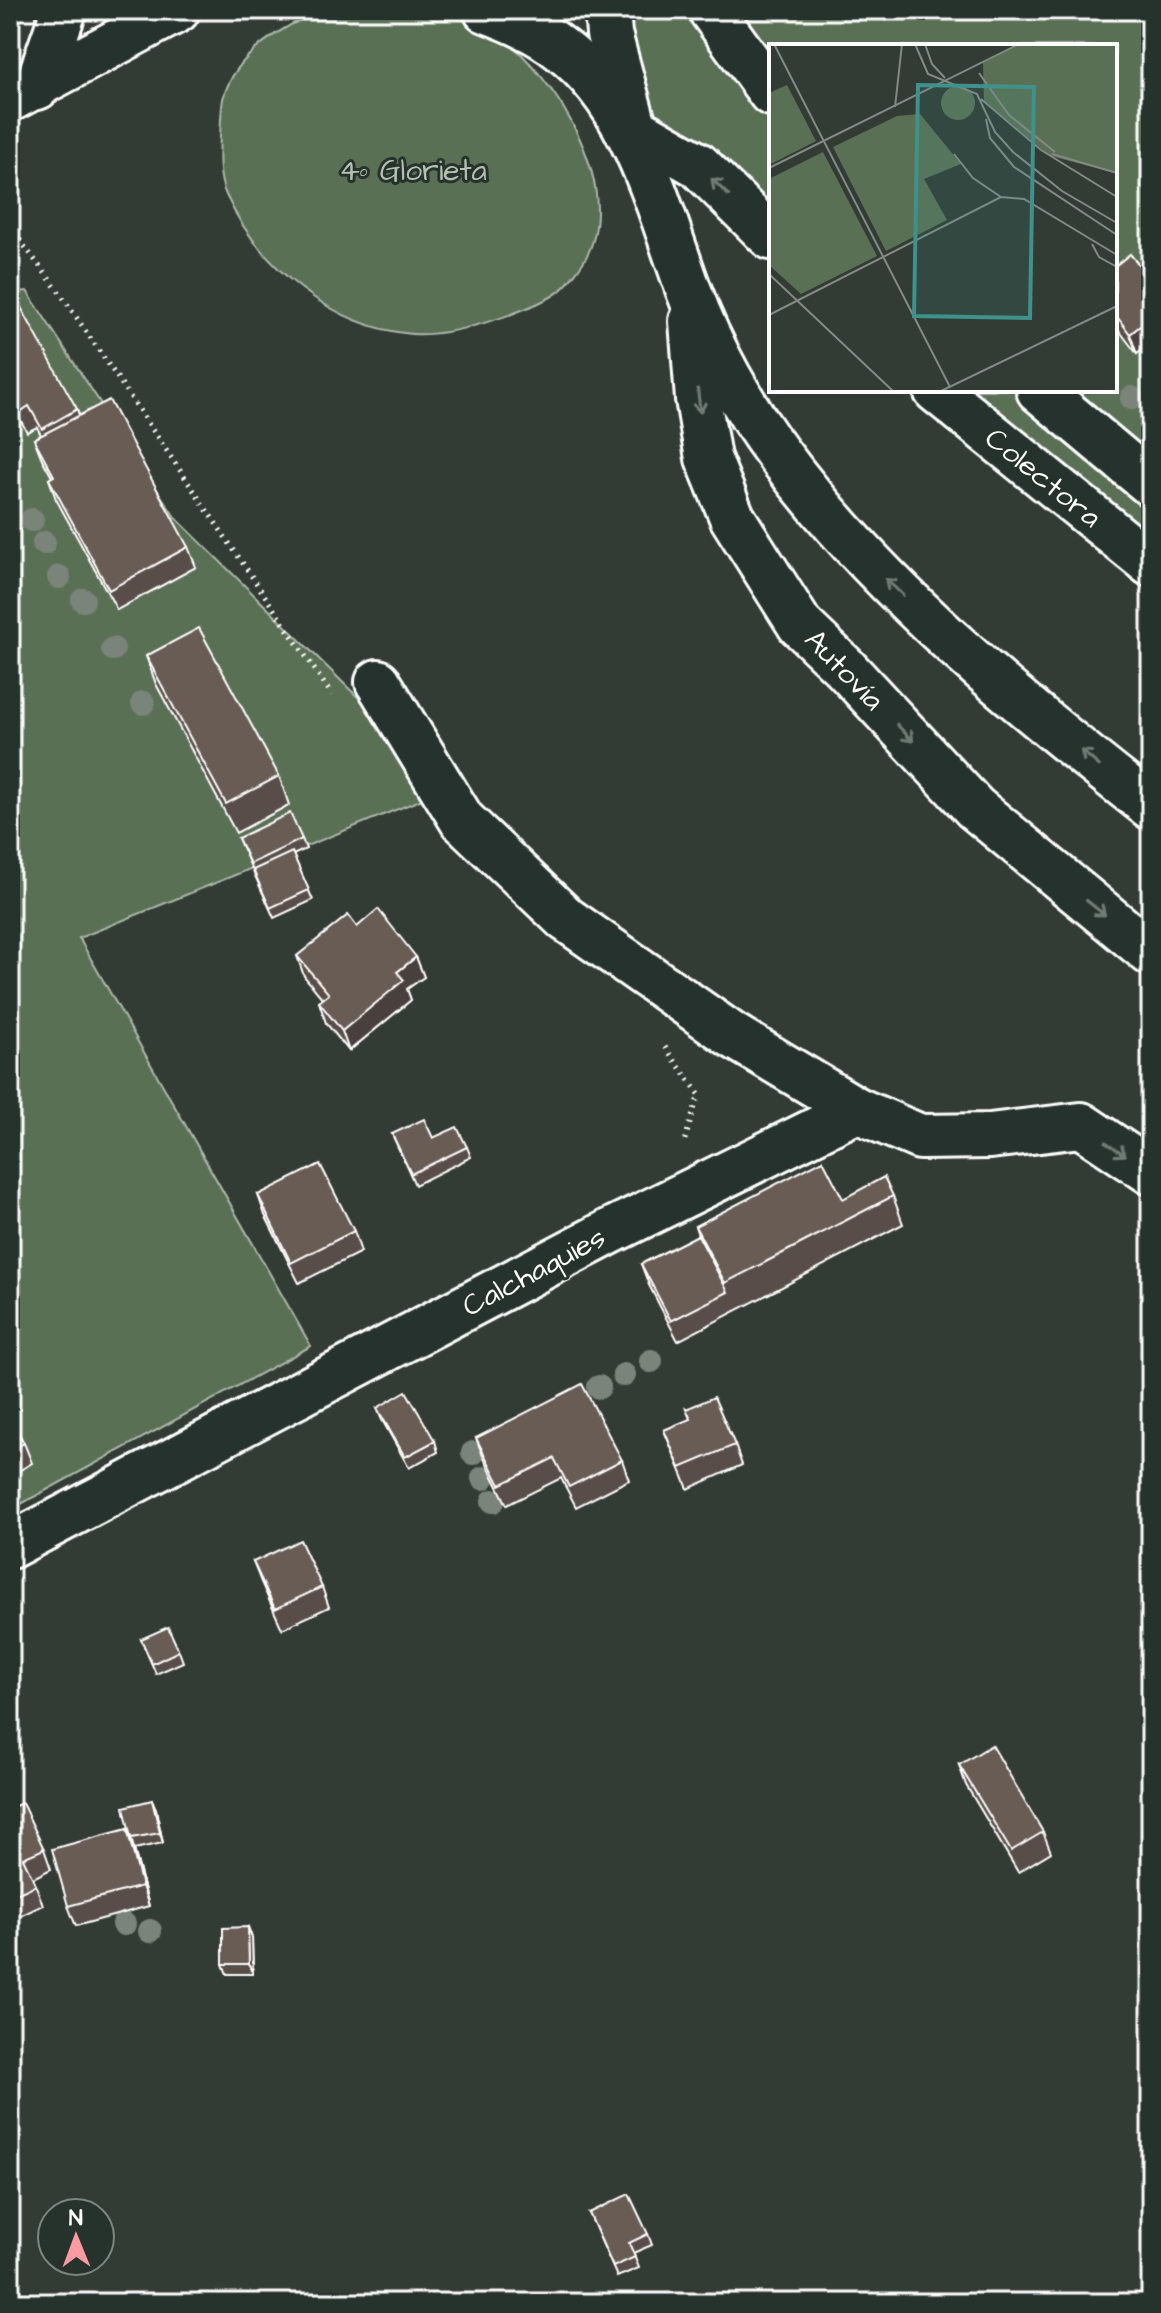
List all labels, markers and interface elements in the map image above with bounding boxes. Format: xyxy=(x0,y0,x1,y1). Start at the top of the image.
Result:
inset map xyxy=(769,44,1117,392)
park label: 4º Glorieta xyxy=(339,150,487,192)
one-way arrow xyxy=(711,178,730,197)
one-way arrow xyxy=(692,387,707,413)
street label: Colectora xyxy=(976,418,1110,538)
one-way arrow xyxy=(884,578,904,597)
street label: Autovía xyxy=(795,620,893,720)
one-way arrow xyxy=(896,722,914,742)
one-way arrow xyxy=(1080,749,1101,767)
one-way arrow xyxy=(1086,899,1106,917)
one-way arrow xyxy=(1105,1140,1127,1157)
street label: Calchaquies xyxy=(455,1217,613,1327)
north arrow xyxy=(36,2197,116,2277)
text: N xyxy=(69,2203,83,2234)

